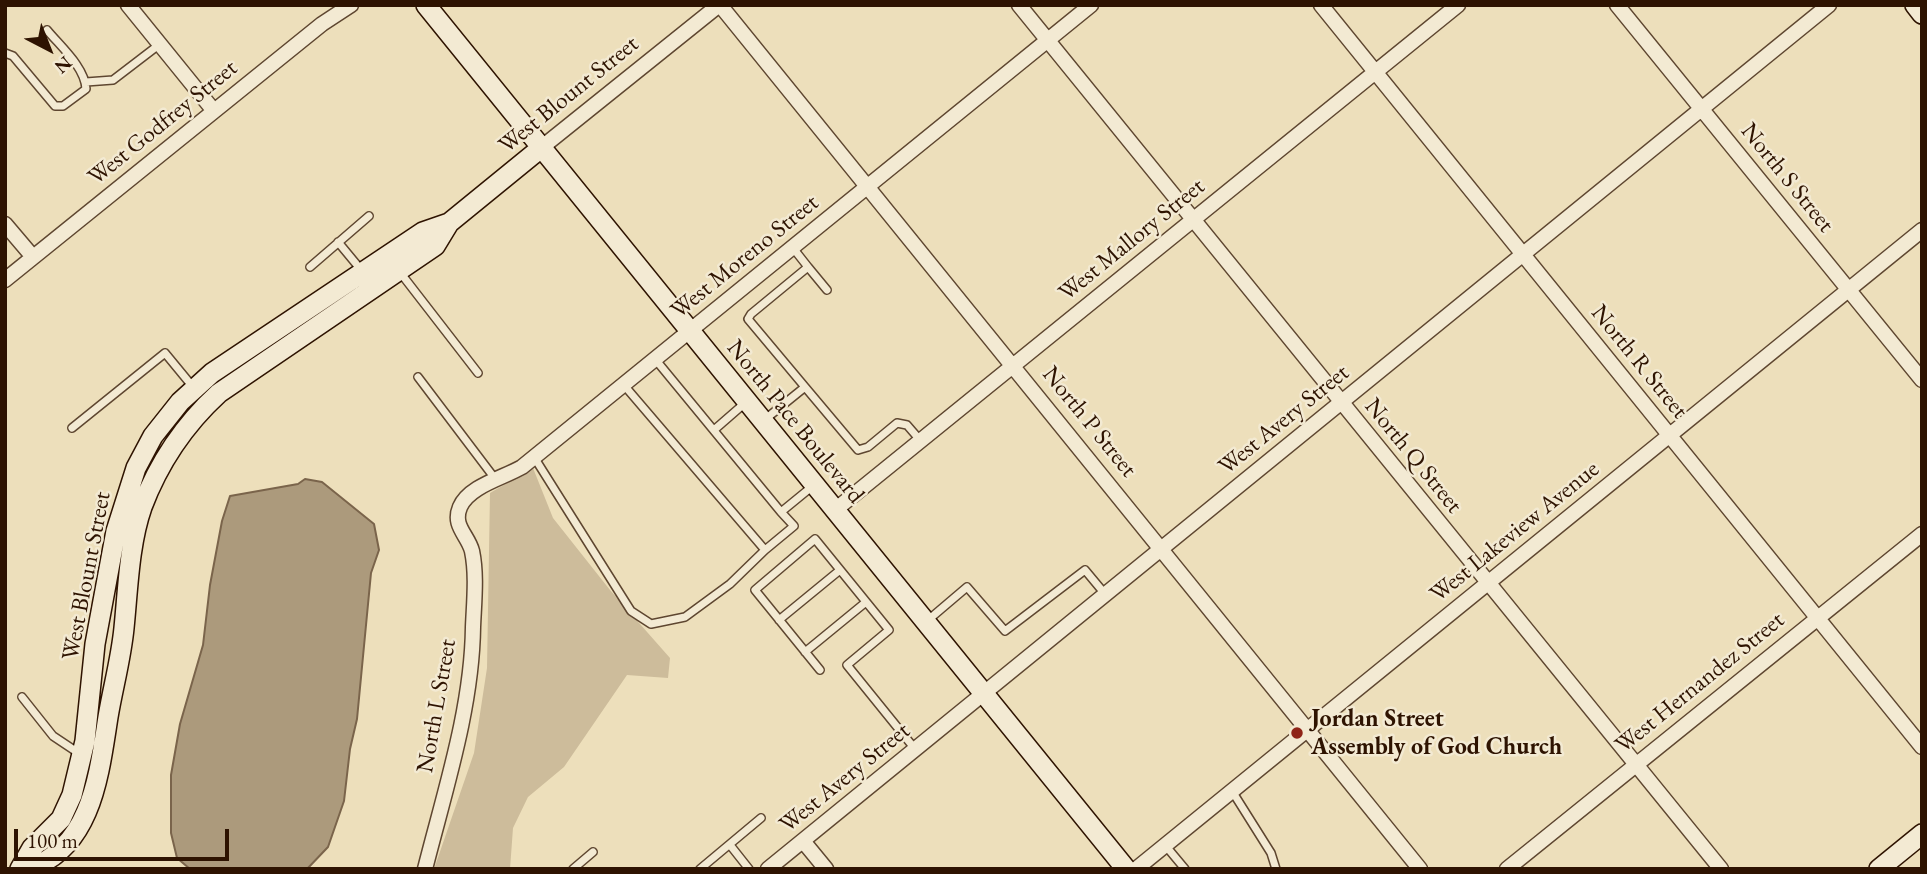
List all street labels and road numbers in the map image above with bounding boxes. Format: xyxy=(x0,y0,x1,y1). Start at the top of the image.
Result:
street label: West Blount Street xyxy=(493,30,645,160)
street label: West Godfrey Street xyxy=(83,54,243,192)
street label: North S Street xyxy=(1734,118,1840,238)
street label: West Mallory Street xyxy=(1053,172,1211,308)
street label: West Moreno Street xyxy=(665,189,825,325)
street label: North R Street xyxy=(1584,299,1694,425)
street label: North Pace Boulevard xyxy=(720,334,870,510)
street label: West Avery Street xyxy=(1213,359,1355,481)
street label: North P Street xyxy=(1036,361,1142,483)
street label: North Q Street xyxy=(1358,393,1468,519)
street label: West Lakeview Avenue xyxy=(1425,455,1605,609)
street label: West Blount Street xyxy=(57,489,117,663)
street label: West Hernandez Street xyxy=(1610,606,1790,760)
street label: North L Street xyxy=(411,637,463,775)
street label: West Avery Street xyxy=(774,717,916,839)

